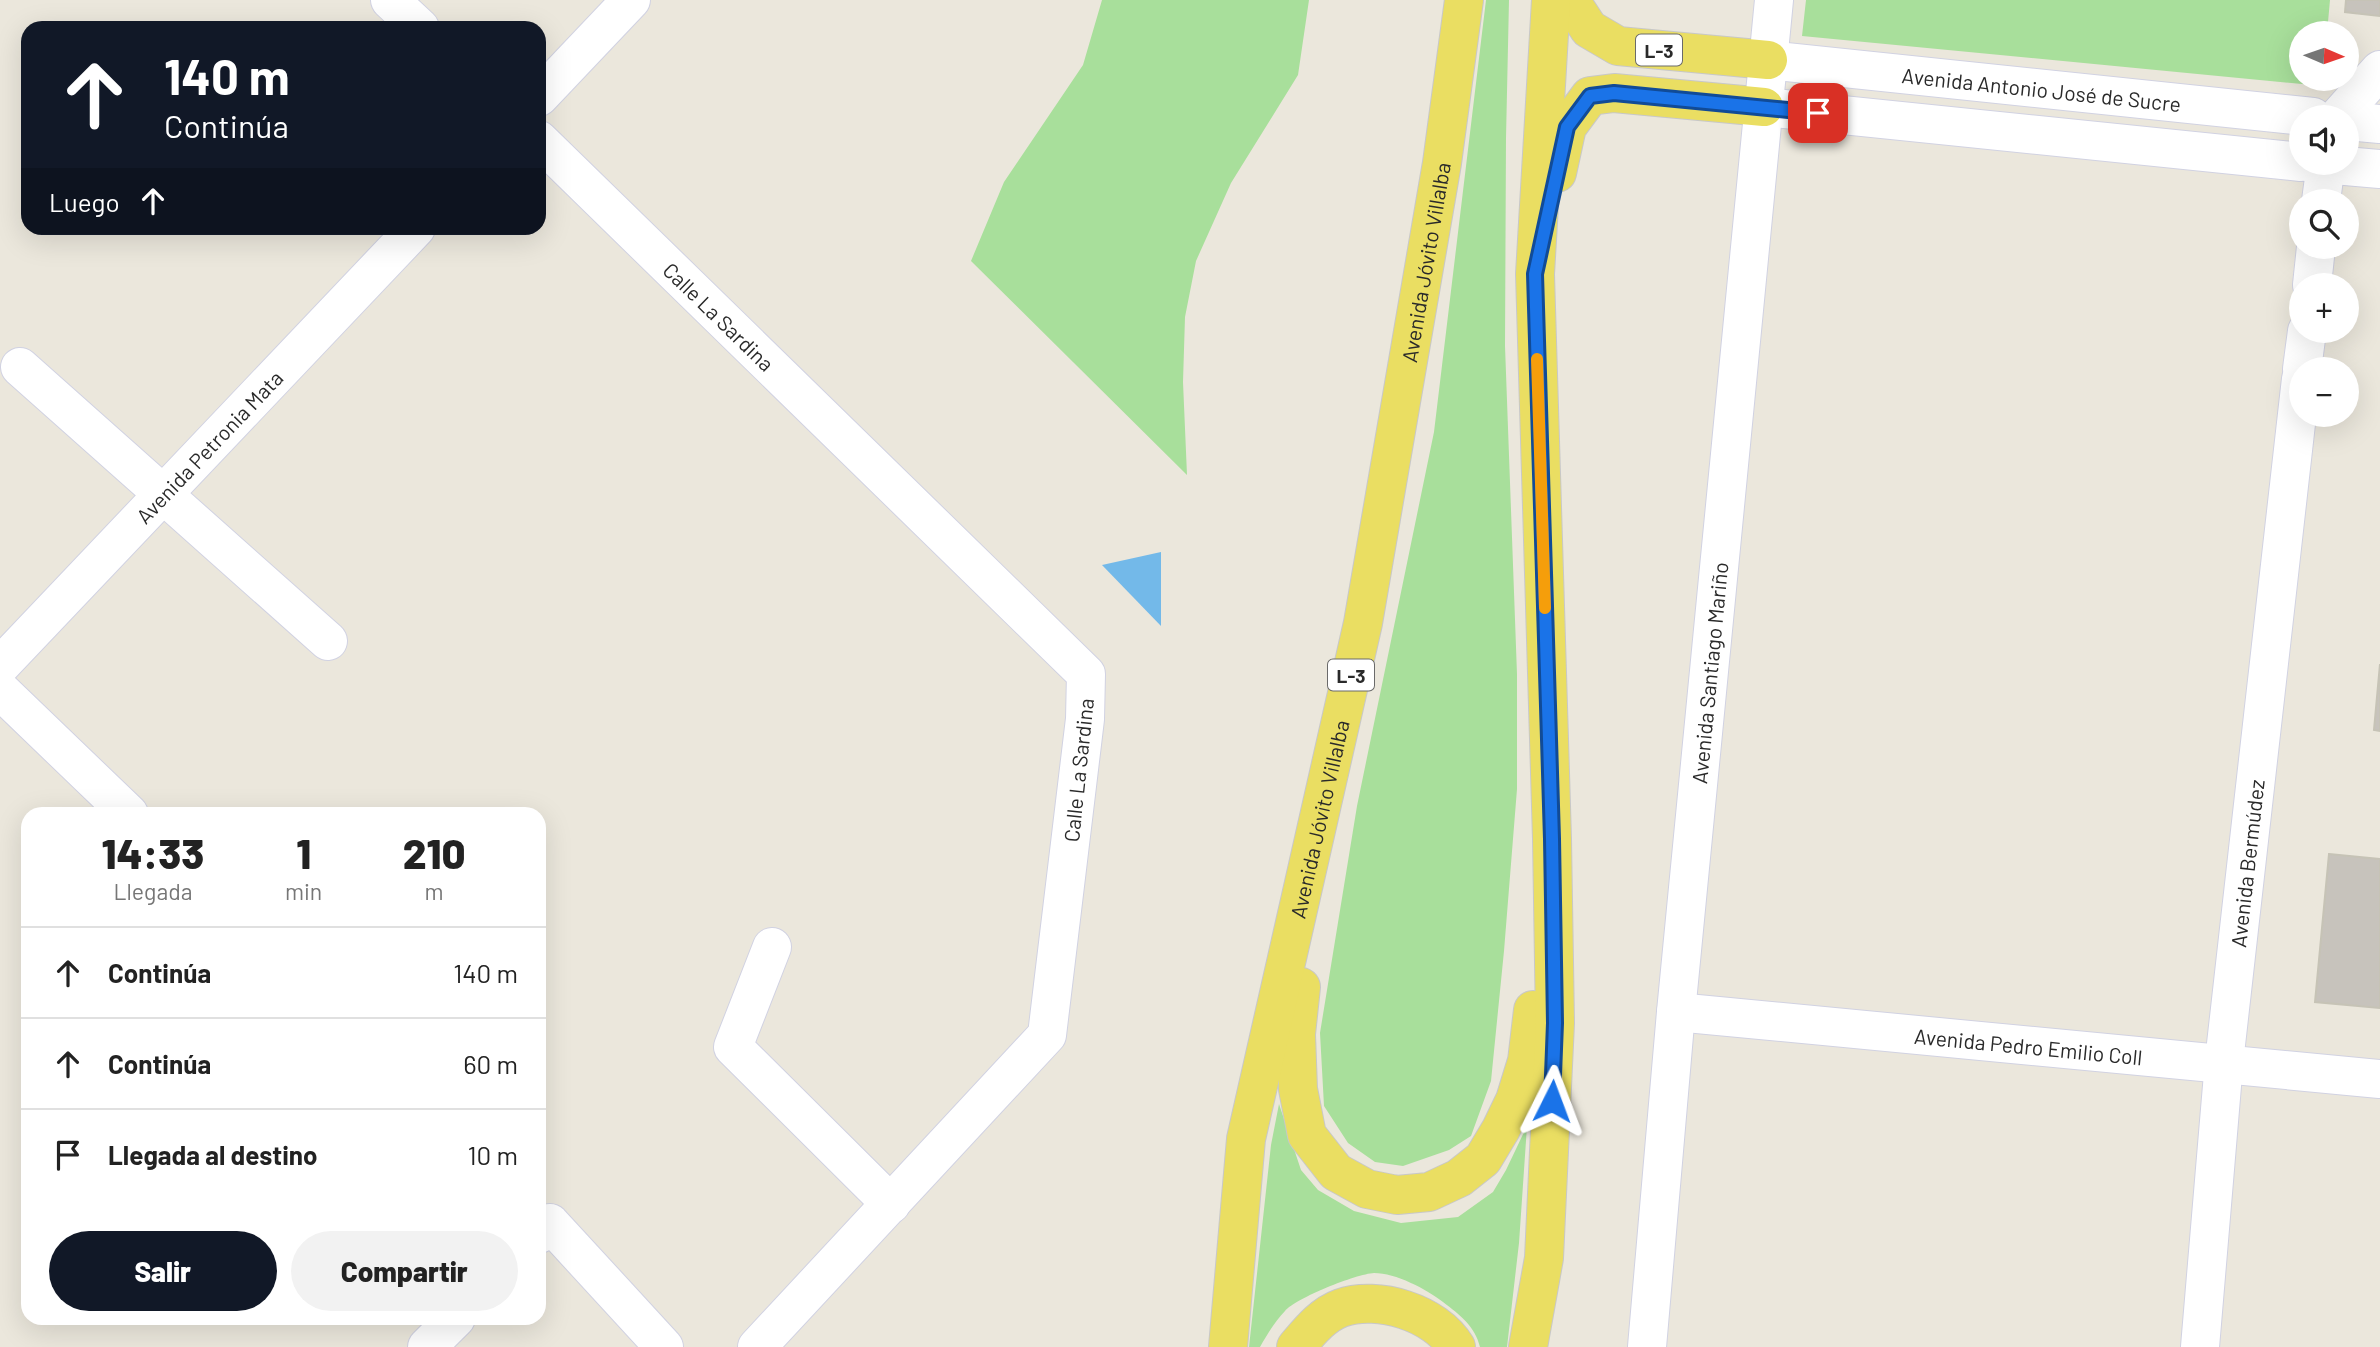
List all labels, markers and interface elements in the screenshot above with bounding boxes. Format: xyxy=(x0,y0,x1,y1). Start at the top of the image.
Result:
north arrow xyxy=(2289,21,2359,91)
map controls xyxy=(2289,21,2359,427)
road number: L-3 xyxy=(1636,34,1682,66)
text: 140 m xyxy=(164,46,290,105)
icon: ahead xyxy=(49,49,140,140)
street label: Avenida Antonio José de Sucre xyxy=(1901,62,2182,116)
pin xyxy=(1788,83,1848,143)
icon: arrive xyxy=(1799,94,1837,132)
button: sound xyxy=(2289,105,2359,175)
text: Continúa xyxy=(164,106,289,144)
street label: Avenida Jóvito Villalba xyxy=(1396,160,1454,364)
icon: ahead xyxy=(134,182,172,220)
text: Luego xyxy=(49,186,120,217)
button: search xyxy=(2289,189,2359,259)
street label: Calle La Sardina xyxy=(659,257,780,376)
button: + xyxy=(2289,273,2359,343)
button: − xyxy=(2289,357,2359,427)
street label: Avenida Petronia Mata xyxy=(130,365,287,528)
street label: Avenida Santiago Mariño xyxy=(1686,561,1732,785)
road number: L-3 xyxy=(1328,660,1374,690)
street label: Calle La Sardina xyxy=(1058,697,1098,843)
street label: Avenida Jóvito Villalba xyxy=(1284,717,1353,920)
street label: Avenida Bermúdez xyxy=(2225,778,2268,949)
text: 14:33 xyxy=(102,827,204,877)
text: 1 xyxy=(296,827,311,877)
text: 210 xyxy=(403,827,465,877)
text: Llegada xyxy=(113,877,192,905)
text: min xyxy=(285,877,322,905)
text: m xyxy=(425,877,444,905)
icon: ahead xyxy=(49,954,87,992)
text: Continúa xyxy=(108,957,211,988)
text: 140 m xyxy=(453,957,518,988)
street label: Avenida Pedro Emilio Coll xyxy=(1913,1022,2144,1069)
icon: ahead xyxy=(49,1045,87,1083)
text: Continúa xyxy=(108,1048,211,1079)
text: 60 m xyxy=(463,1048,518,1079)
position arrow xyxy=(1515,1064,1589,1138)
icon: arrive xyxy=(49,1136,87,1174)
text: Llegada al destino xyxy=(108,1139,317,1170)
text: 10 m xyxy=(468,1139,518,1170)
button: Salir xyxy=(49,1231,277,1311)
button: Compartir xyxy=(291,1231,518,1311)

